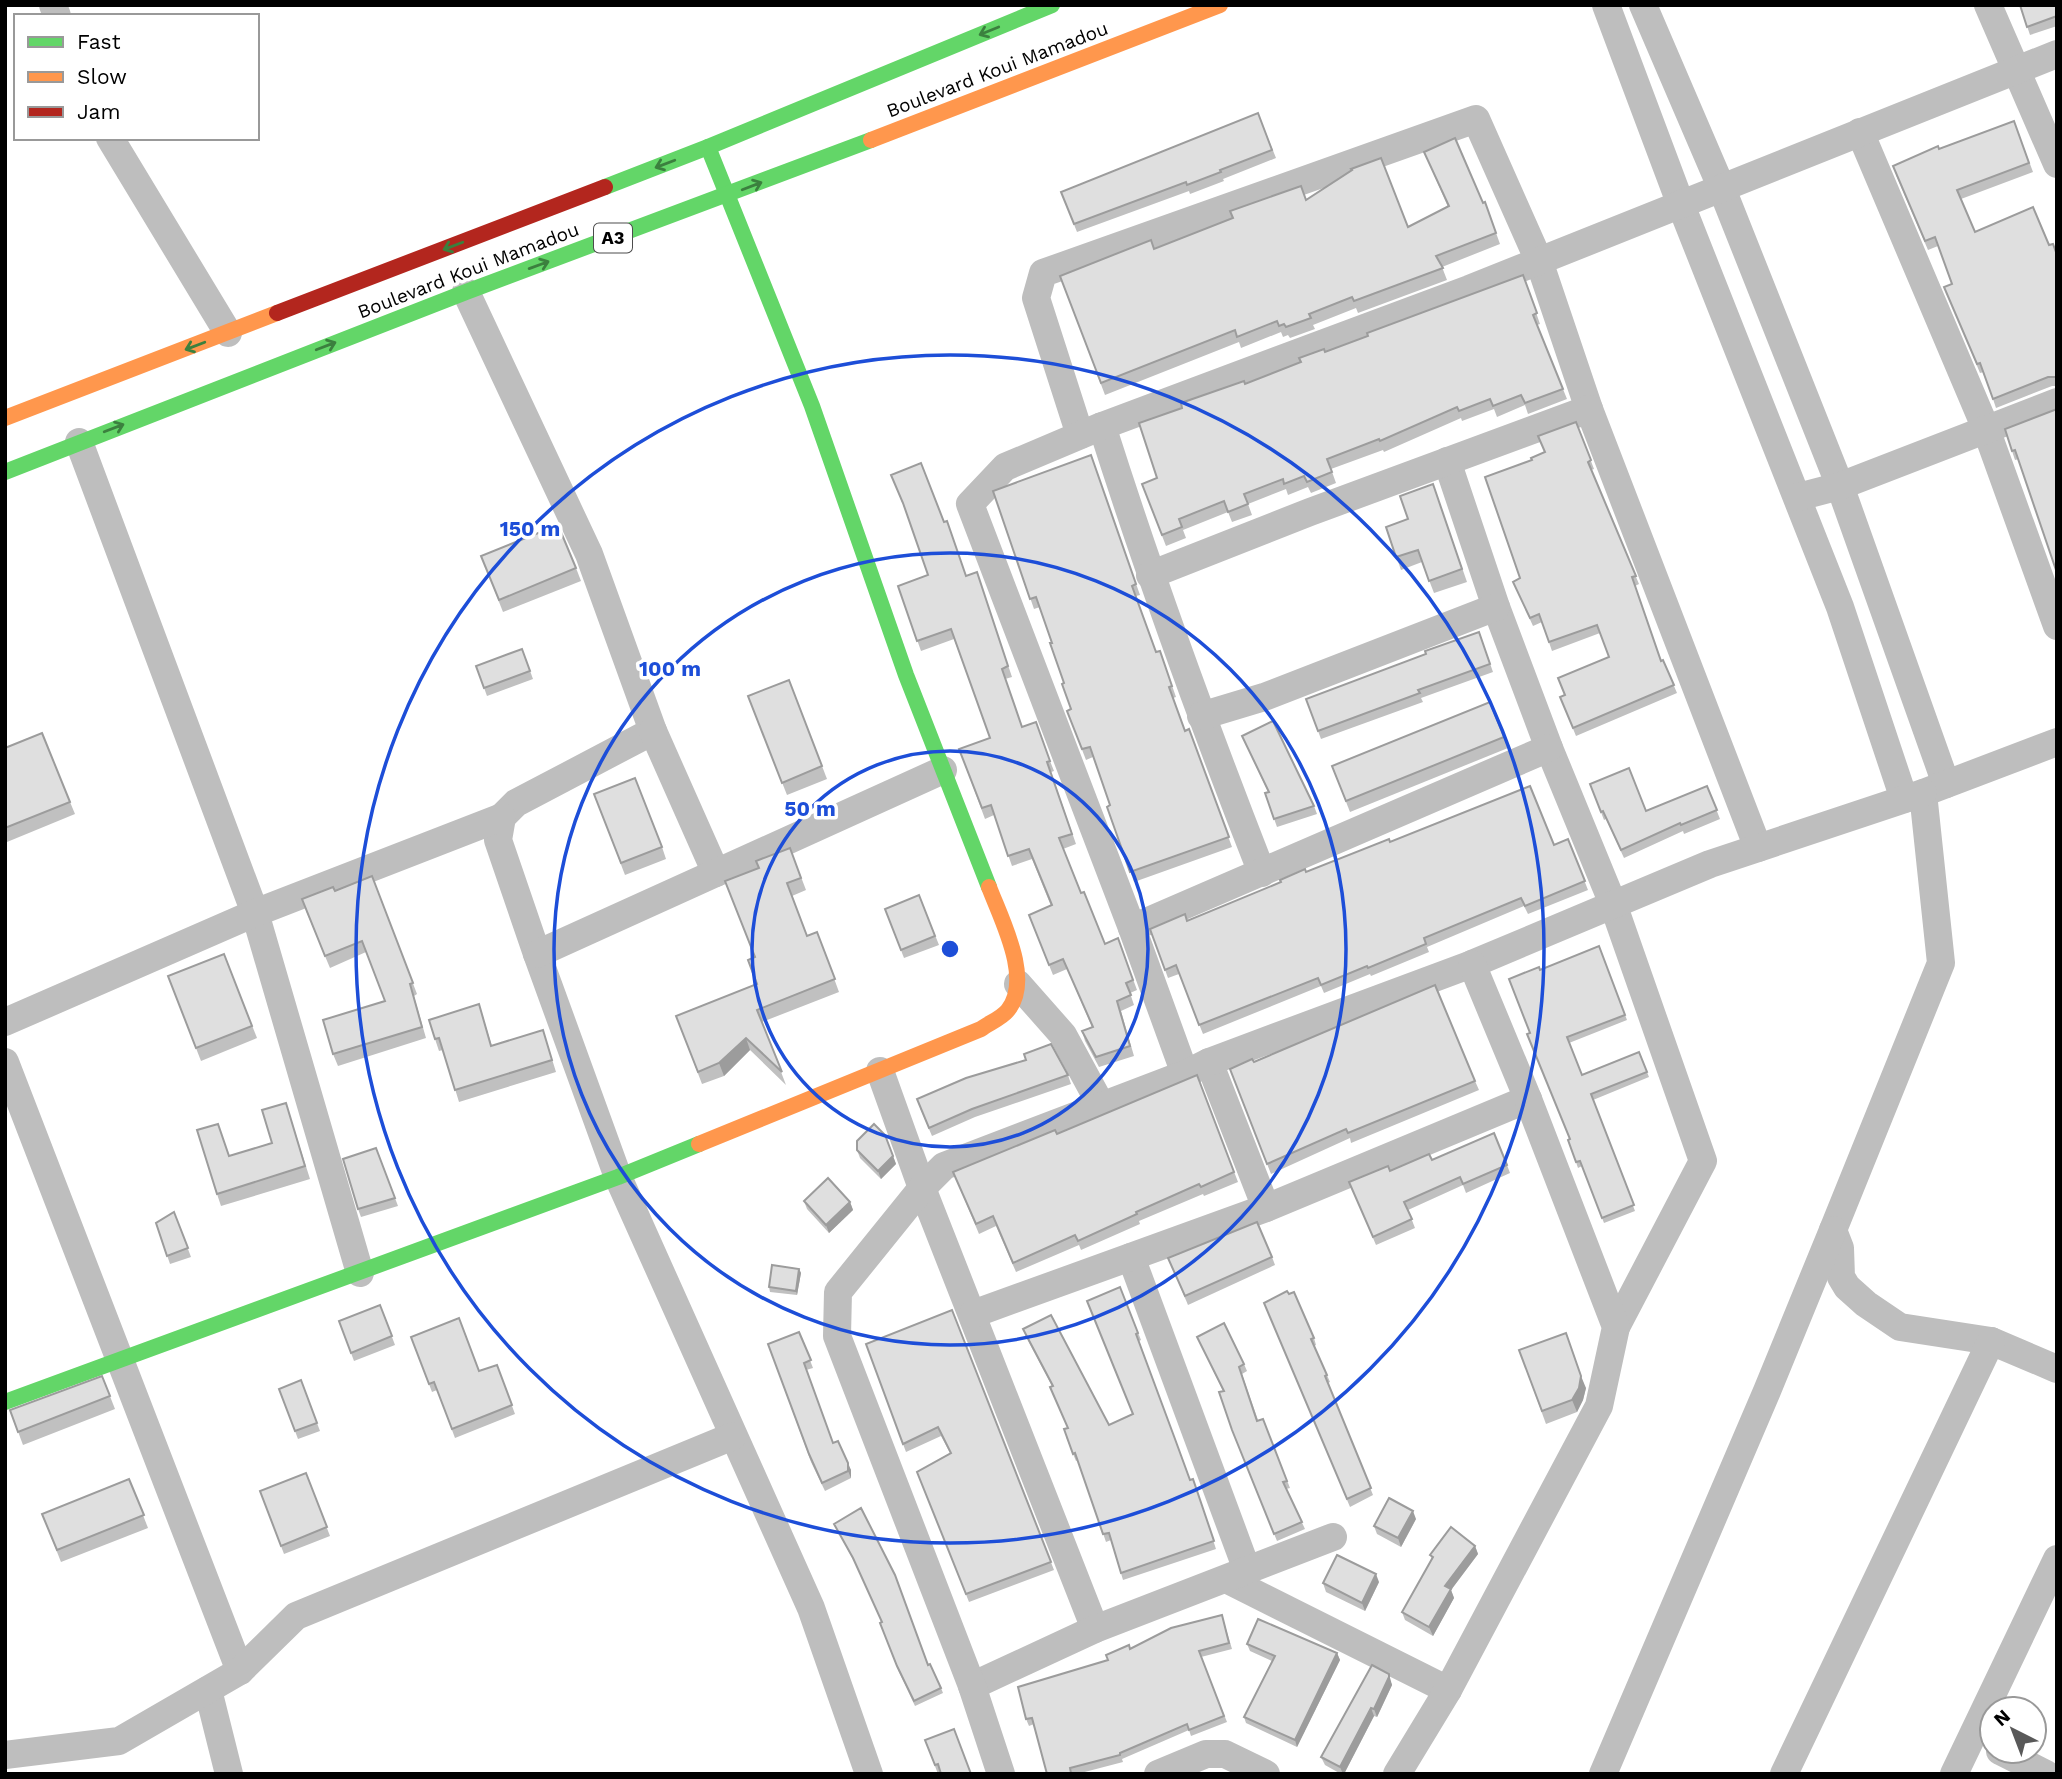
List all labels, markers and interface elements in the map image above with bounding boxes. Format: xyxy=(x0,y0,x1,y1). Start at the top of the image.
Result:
legend xyxy=(14,14,259,140)
street label: Boulevard Koui Mamadou xyxy=(883,17,1111,122)
one-way arrow xyxy=(978,26,1000,39)
text: Fast xyxy=(77,29,121,54)
text: Slow xyxy=(77,64,127,89)
text: Jam xyxy=(77,99,120,124)
one-way arrow xyxy=(654,158,676,171)
one-way arrow xyxy=(741,179,763,192)
street label: Boulevard Koui Mamadou xyxy=(354,218,582,323)
road number: A3 xyxy=(594,224,632,252)
one-way arrow xyxy=(442,241,464,253)
one-way arrow xyxy=(527,258,549,271)
one-way arrow xyxy=(315,339,337,352)
one-way arrow xyxy=(184,340,206,353)
one-way arrow xyxy=(103,421,124,434)
text: 150 m xyxy=(500,516,560,541)
text: 100 m xyxy=(639,656,701,681)
text: 50 m xyxy=(784,796,836,821)
centre of rings xyxy=(938,937,962,961)
north arrow xyxy=(1978,1695,2048,1765)
text: N xyxy=(1989,1704,2015,1731)

